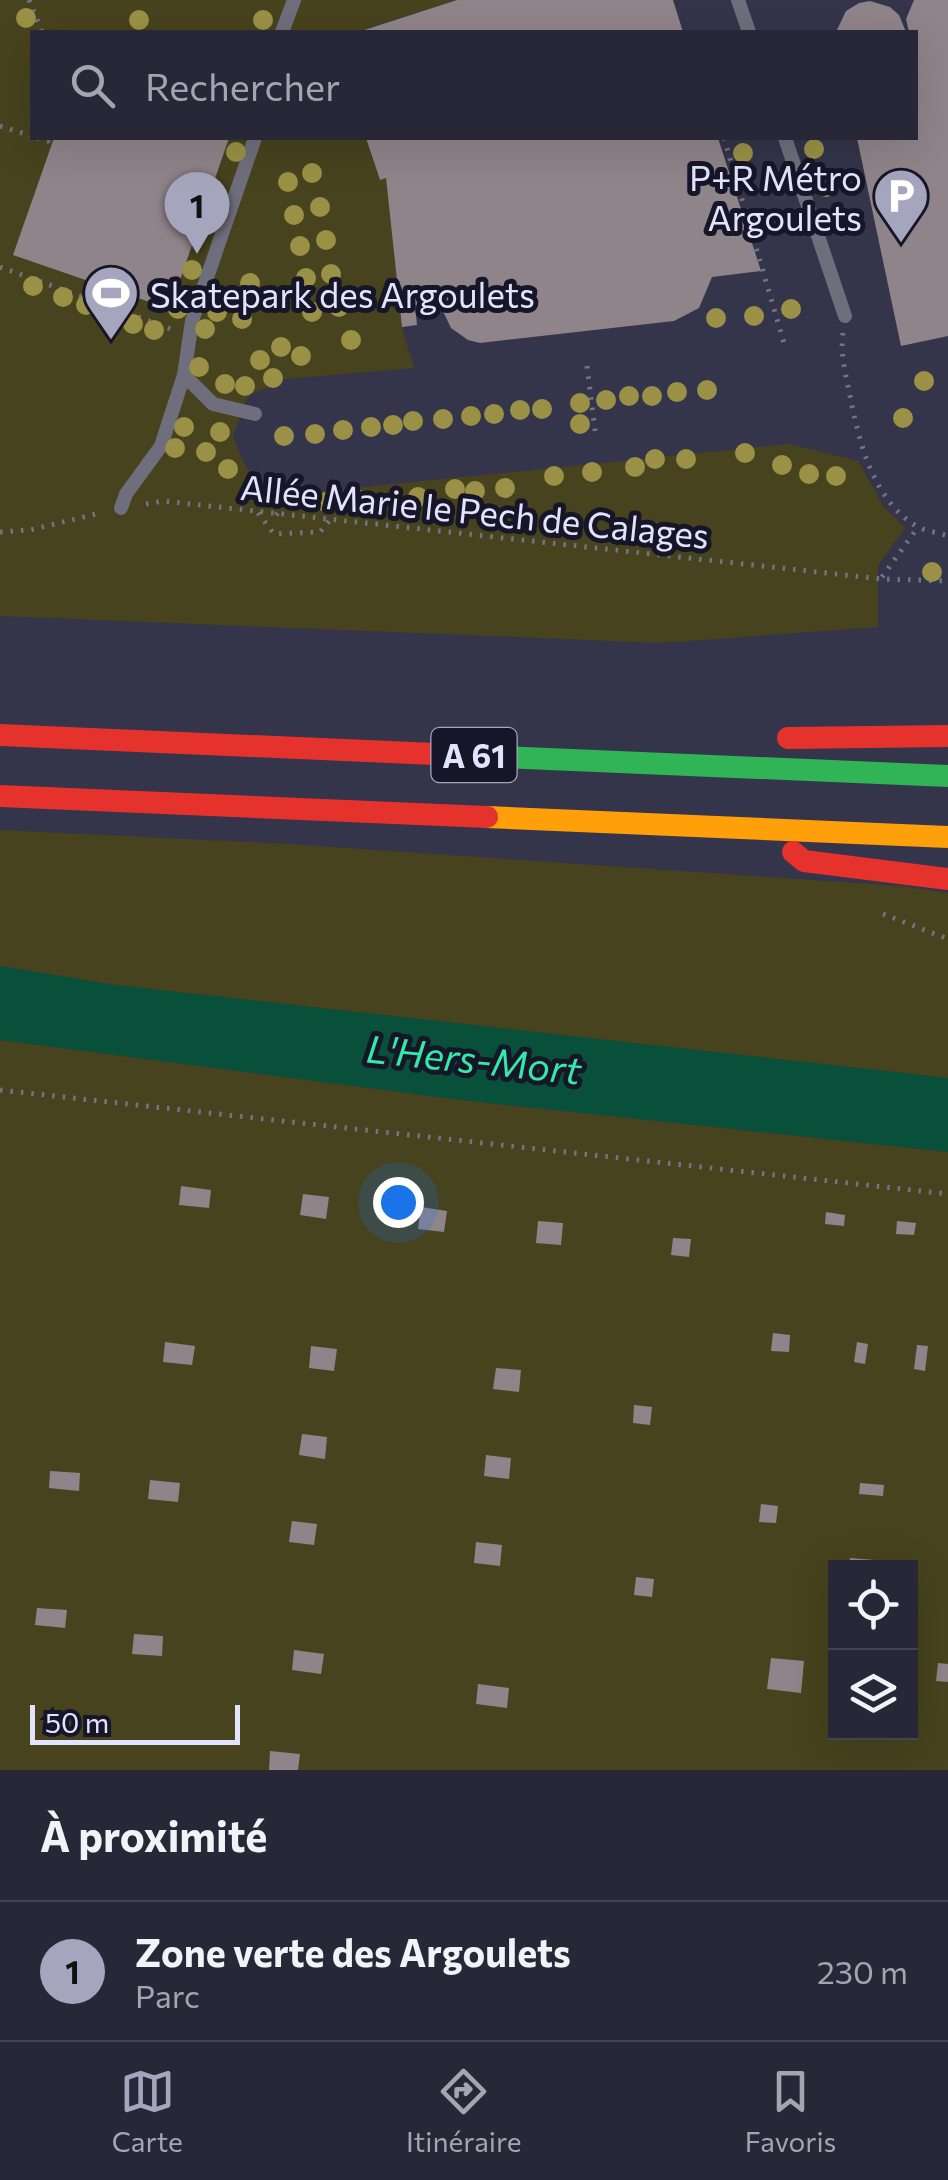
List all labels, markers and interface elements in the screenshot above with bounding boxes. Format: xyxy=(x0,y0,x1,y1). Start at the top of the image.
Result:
search box xyxy=(30,30,918,140)
icon: search xyxy=(65,58,120,113)
text: Rechercher xyxy=(145,62,340,109)
place label: P+R Métro Argoulets xyxy=(689,155,862,238)
parking icon: P+R Métro Argoulets xyxy=(871,166,931,245)
pin: 1 xyxy=(164,172,230,254)
sports icon: Skatepark des Argoulets xyxy=(81,263,141,342)
place label: Skatepark des Argoulets xyxy=(150,272,535,315)
street label: Allée Marie le Pech de Calages xyxy=(239,464,711,556)
road number: A 61 xyxy=(432,728,516,782)
water label: L'Hers-Mort xyxy=(364,1023,585,1093)
your location xyxy=(373,1177,424,1228)
map controls xyxy=(828,1560,918,1740)
button: locate xyxy=(828,1560,918,1650)
button: layers xyxy=(828,1650,918,1740)
scale bar xyxy=(30,1700,240,1744)
text: 50 m xyxy=(45,1705,109,1739)
text: À proximité xyxy=(40,1809,267,1861)
text: Zone verte des Argoulets xyxy=(135,1928,571,1975)
text: 1 xyxy=(65,1951,80,1991)
text: 230 m xyxy=(817,1951,908,1991)
text: Parc xyxy=(135,1975,200,2015)
tab: Carte xyxy=(112,2064,183,2158)
tab: Itinéraire xyxy=(406,2064,522,2158)
tab: Favoris xyxy=(745,2064,836,2158)

